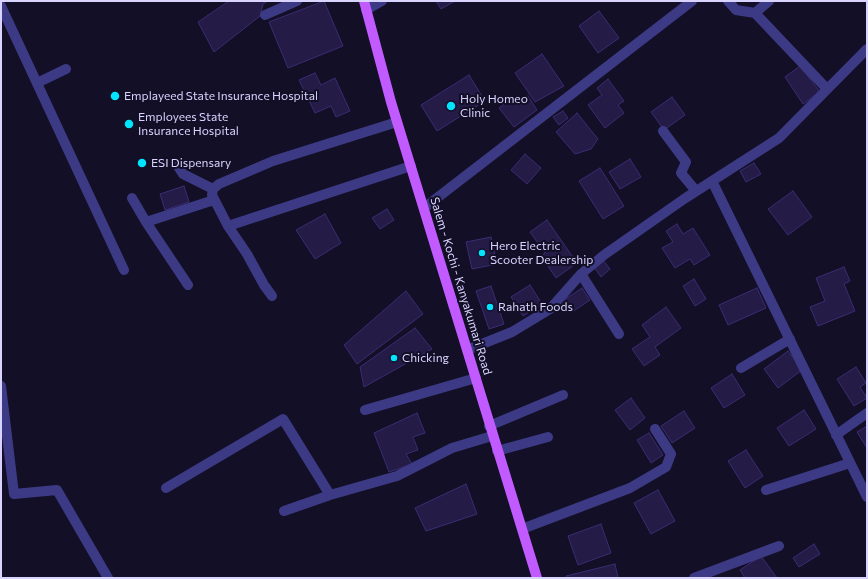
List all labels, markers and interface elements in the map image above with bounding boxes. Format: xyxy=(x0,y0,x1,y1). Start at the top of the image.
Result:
place label: Emplayeed State Insurance Hospital xyxy=(124,89,318,103)
marker: Emplayeed State Insurance Hospital xyxy=(109,90,121,102)
place label: Holy Homeo Clinic xyxy=(460,92,528,120)
marker: Holy Homeo Clinic xyxy=(445,100,457,112)
place label: Employees State Insurance Hospital xyxy=(138,110,239,138)
marker: Employees State Insurance Hospital xyxy=(123,118,135,130)
place label: ESI Dispensary xyxy=(151,156,231,170)
marker: ESI Dispensary xyxy=(136,157,148,169)
street label: Salem - Kochi - Kanyakumari Road xyxy=(427,196,495,376)
place label: Hero Electric Scooter Dealership xyxy=(490,239,593,267)
marker: Hero Electric Scooter Dealership xyxy=(477,248,487,258)
place label: Rahath Foods xyxy=(498,300,573,314)
marker: Rahath Foods xyxy=(485,302,495,312)
place label: Chicking xyxy=(402,351,449,365)
marker: Chicking xyxy=(389,353,399,363)

